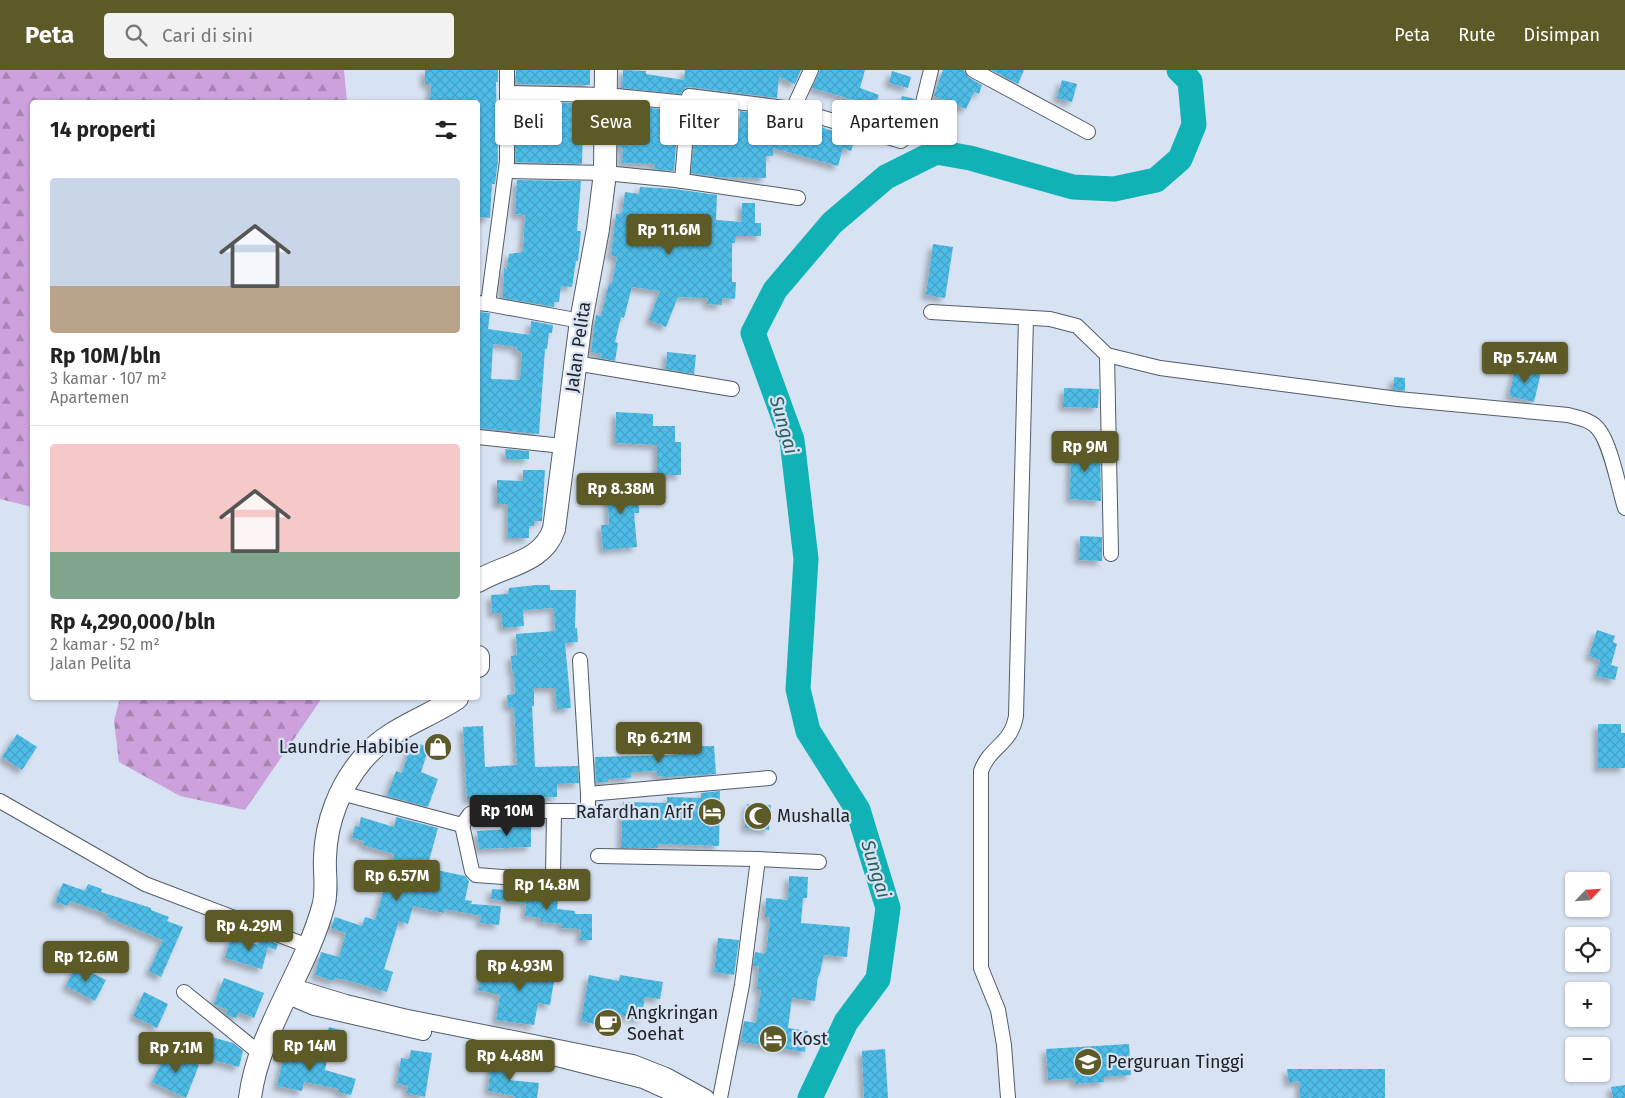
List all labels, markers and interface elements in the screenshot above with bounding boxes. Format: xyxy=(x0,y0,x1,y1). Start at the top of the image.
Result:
search box xyxy=(104,13,454,58)
text: Peta xyxy=(25,21,74,49)
icon: search xyxy=(122,21,150,49)
text: Cari di sini xyxy=(162,24,253,47)
text: Peta xyxy=(1394,24,1430,46)
text: Rute xyxy=(1458,24,1496,46)
text: Disimpan xyxy=(1524,24,1600,46)
chip: Beli xyxy=(495,100,562,145)
chip: Sewa xyxy=(572,100,650,145)
chip: Filter xyxy=(660,100,738,145)
chip: Baru xyxy=(748,100,822,145)
chip: Apartemen xyxy=(832,100,957,145)
icon: filters xyxy=(432,116,460,144)
text: 14 properti xyxy=(50,117,156,143)
icon: home xyxy=(210,211,300,301)
pin: Rp 11.6M xyxy=(617,214,721,256)
text: Rp 11.6M xyxy=(637,220,701,239)
street label: Jalan Pelita xyxy=(561,300,595,394)
pin: Rp 5.74M xyxy=(1473,342,1577,384)
text: Rp 10M/bln xyxy=(50,343,161,369)
text: Rp 5.74M xyxy=(1493,348,1557,367)
text: 3 kamar · 107 m² xyxy=(50,369,167,388)
text: Apartemen xyxy=(50,388,129,407)
water label: Sungai xyxy=(764,392,803,457)
pin: Rp 9M xyxy=(1050,430,1120,473)
text: Rp 9M xyxy=(1063,437,1107,456)
pin: Rp 8.38M xyxy=(569,472,673,515)
icon: home xyxy=(210,476,300,566)
text: Rp 8.38M xyxy=(588,479,654,498)
text: Rp 4,290,000/bln xyxy=(50,609,215,635)
text: 2 kamar · 52 m² xyxy=(50,635,160,654)
text: Jalan Pelita xyxy=(50,654,131,673)
pin: Rp 6.21M xyxy=(607,722,711,764)
text: Rp 6.21M xyxy=(627,728,691,747)
shop icon: Laundrie Habibie xyxy=(423,732,453,762)
place label: Laundrie Habibie xyxy=(279,736,419,758)
pin: Rp 10M xyxy=(466,794,548,837)
hotel icon: Rafardhan Arif xyxy=(697,797,727,827)
text: Rp 10M xyxy=(481,801,533,820)
place label: Rafardhan Arif xyxy=(576,801,695,823)
mosque icon: Mushalla xyxy=(743,801,773,831)
place label: Mushalla xyxy=(777,805,850,827)
water label: Sungai xyxy=(856,836,896,901)
pin: Rp 6.57M xyxy=(345,860,449,902)
text: Rp 6.57M xyxy=(365,866,429,885)
pin: Rp 14.8M xyxy=(495,868,599,911)
north arrow xyxy=(1565,872,1610,918)
map controls xyxy=(1565,872,1610,1082)
text: Rp 14.8M xyxy=(514,875,580,894)
pin: Rp 4.29M xyxy=(197,910,301,952)
text: Rp 4.29M xyxy=(216,916,282,935)
button: locate xyxy=(1565,927,1610,972)
pin: Rp 12.6M xyxy=(34,940,138,983)
text: Rp 12.6M xyxy=(54,947,118,966)
pin: Rp 4.93M xyxy=(468,950,572,992)
text: Rp 4.93M xyxy=(487,956,553,975)
button: + xyxy=(1565,982,1610,1027)
place label: Angkringan Soehat xyxy=(627,1002,718,1045)
cafe icon: Angkringan Soehat xyxy=(593,1008,623,1038)
hotel icon: Kost xyxy=(758,1024,788,1054)
place label: Kost xyxy=(792,1028,828,1050)
pin: Rp 14M xyxy=(269,1030,351,1072)
pin: Rp 7.1M xyxy=(130,1032,222,1074)
text: Rp 14M xyxy=(284,1036,336,1055)
button: − xyxy=(1565,1037,1610,1082)
text: Rp 7.1M xyxy=(150,1038,202,1057)
pin: Rp 4.48M xyxy=(458,1040,562,1082)
text: Rp 4.48M xyxy=(477,1046,543,1065)
school or university icon: Perguruan Tinggi xyxy=(1073,1047,1103,1077)
place label: Perguruan Tinggi xyxy=(1107,1051,1244,1073)

